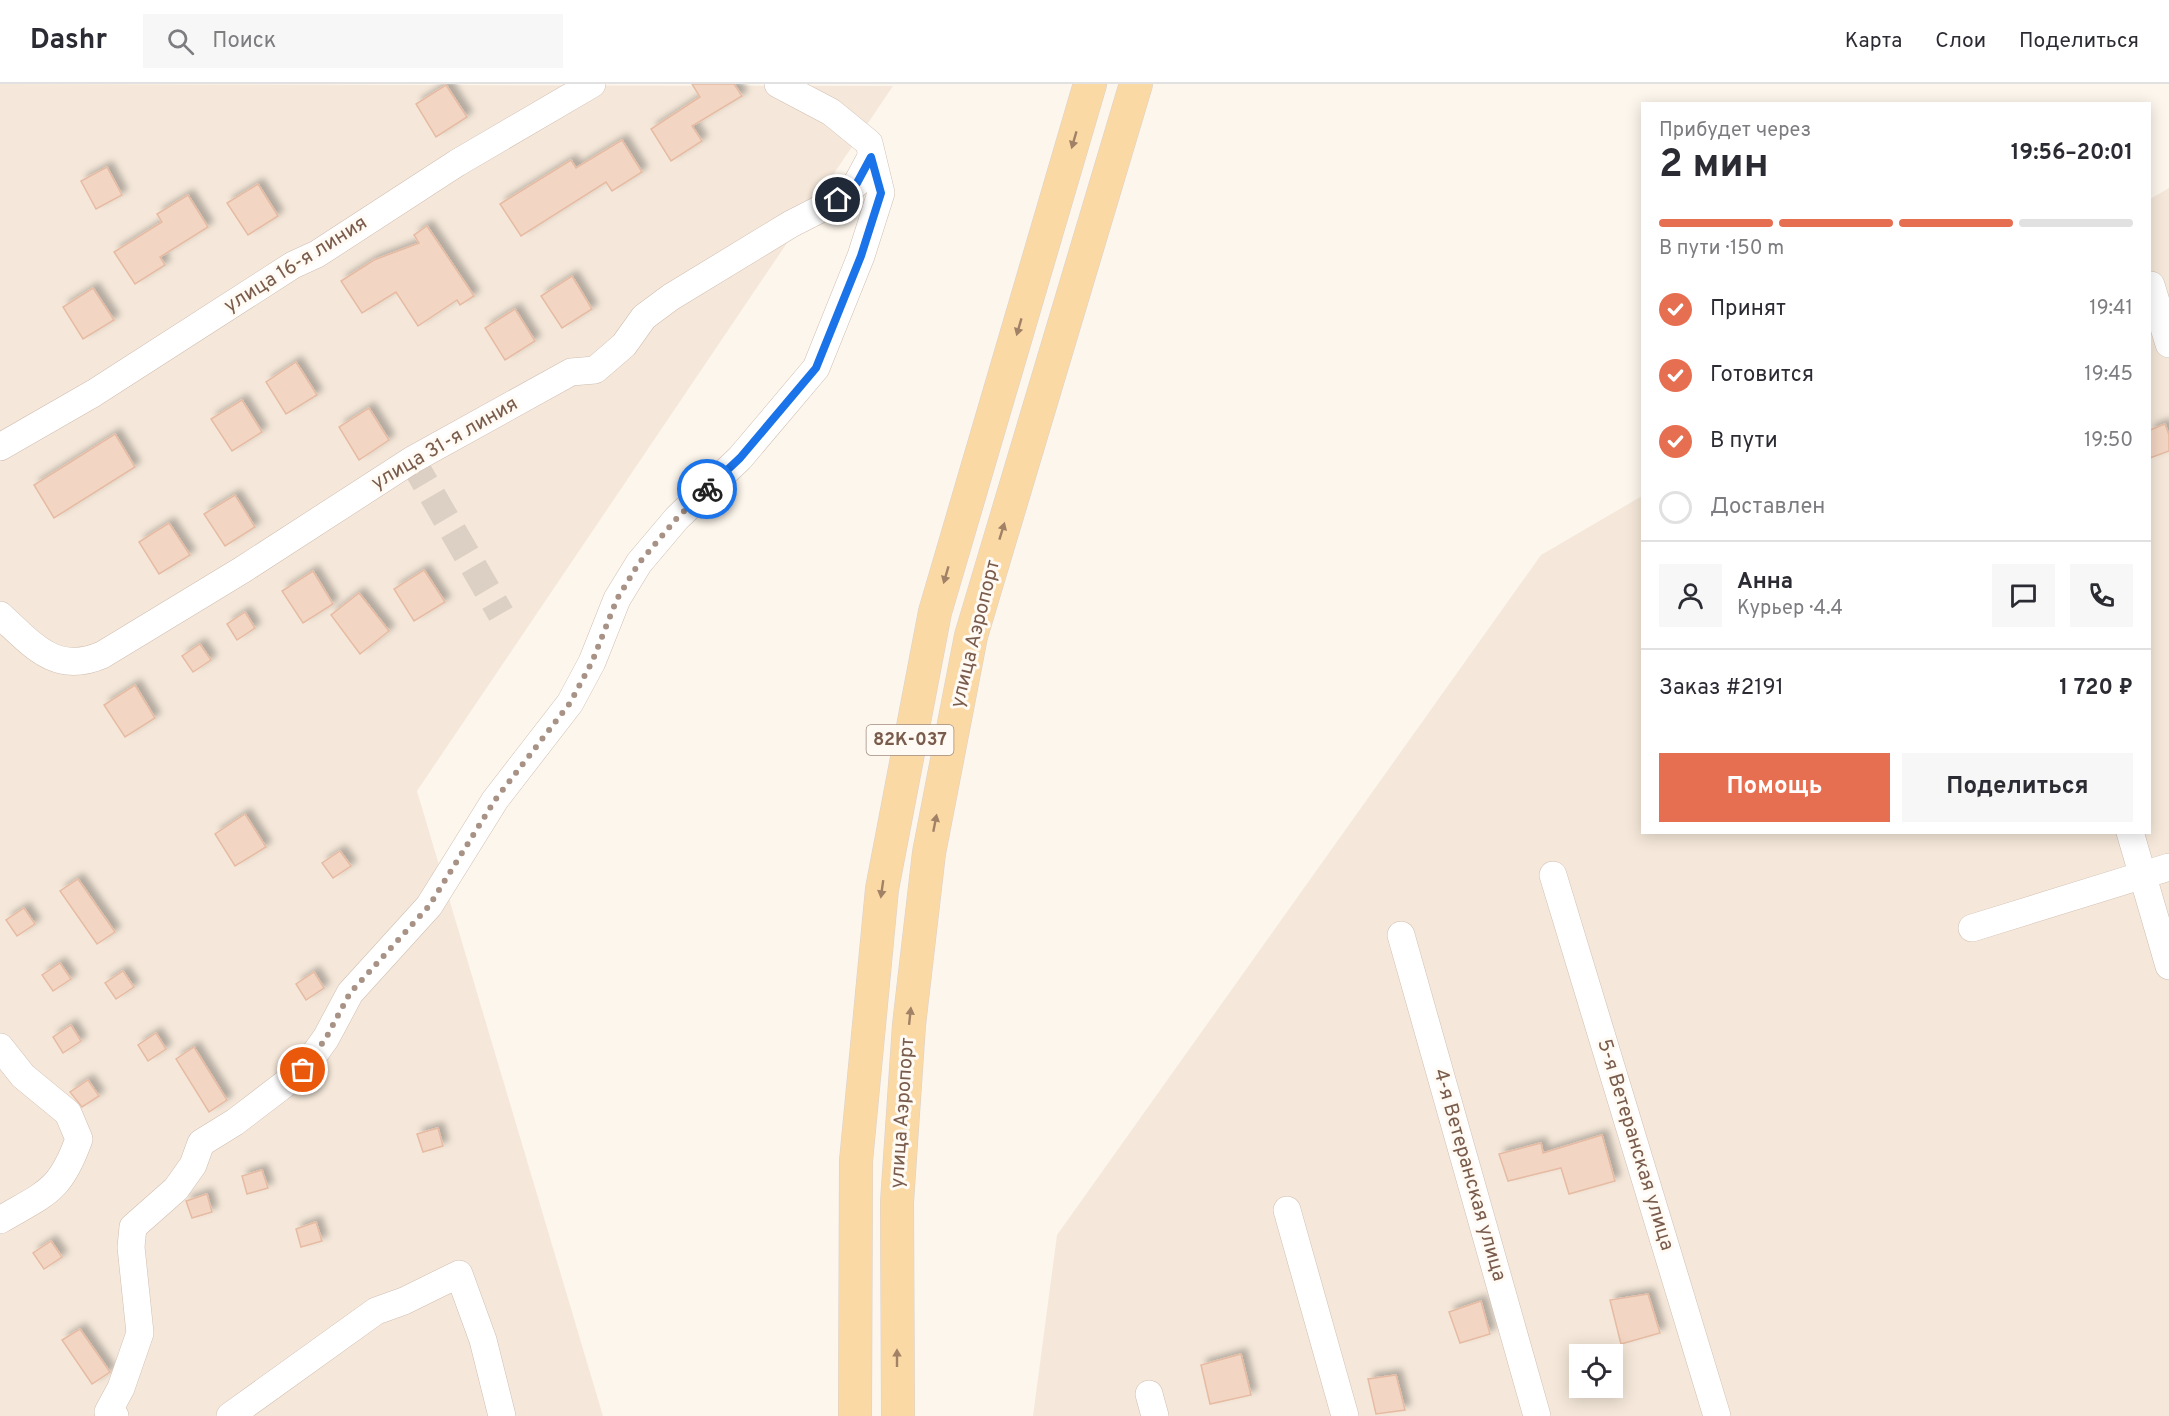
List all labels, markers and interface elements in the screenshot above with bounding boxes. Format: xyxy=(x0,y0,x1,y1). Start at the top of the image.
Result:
search box xyxy=(143,14,563,68)
text: Dashr xyxy=(30,23,107,59)
icon: search xyxy=(164,25,197,58)
text: Поиск xyxy=(212,28,276,55)
text: Карта xyxy=(1845,28,1902,55)
text: Слои xyxy=(1935,28,1986,55)
text: Поделиться xyxy=(2019,28,2139,55)
text: Прибудет через xyxy=(1659,118,1811,144)
one-way arrow xyxy=(1068,131,1078,149)
text: 19:56–20:01 xyxy=(2011,140,2133,167)
text: 2 мин xyxy=(1659,142,1769,191)
pin xyxy=(812,174,863,225)
icon: home xyxy=(821,183,854,216)
street label: улица 16-я линия xyxy=(219,210,373,320)
text: В пути · 150 m xyxy=(1659,236,1784,262)
icon: check xyxy=(1659,293,1692,326)
text: Принят xyxy=(1710,296,1786,323)
text: 19:41 xyxy=(2089,296,2133,322)
one-way arrow xyxy=(1014,318,1023,336)
icon: check xyxy=(1659,359,1692,392)
text: Готовится xyxy=(1710,362,1814,389)
text: 19:45 xyxy=(2084,362,2133,388)
street label: улица 31-я линия xyxy=(367,391,523,497)
icon: check xyxy=(1659,425,1692,458)
text: В пути xyxy=(1710,428,1778,455)
text: 19:50 xyxy=(2084,428,2133,454)
courier xyxy=(677,459,737,519)
icon: bike xyxy=(691,473,724,506)
text: Доставлен xyxy=(1710,494,1825,521)
one-way arrow xyxy=(998,522,1007,540)
street label: улица Аэропорт xyxy=(945,557,1007,711)
button: person xyxy=(1659,564,1722,627)
button: chat xyxy=(1992,564,2055,627)
button: phone xyxy=(2070,564,2133,627)
one-way arrow xyxy=(941,566,950,584)
text: Анна xyxy=(1737,569,1793,596)
text: Курьер · 4.4 xyxy=(1737,596,1843,622)
text: Заказ #2191 xyxy=(1659,675,1784,702)
text: 1 720 ₽ xyxy=(2059,675,2133,702)
road number: 82К-037 xyxy=(866,725,954,755)
button: Помощь xyxy=(1659,753,1890,822)
button: Поделиться xyxy=(1902,753,2133,822)
one-way arrow xyxy=(931,813,940,832)
one-way arrow xyxy=(878,880,887,899)
one-way arrow xyxy=(905,1006,915,1025)
street label: 5-я Ветеранская улица xyxy=(1590,1036,1680,1254)
street label: улица Аэропорт xyxy=(885,1037,921,1189)
pin xyxy=(277,1044,328,1095)
icon: bag xyxy=(286,1053,319,1086)
street label: 4-я Ветеранская улица xyxy=(1426,1066,1512,1284)
map controls xyxy=(1569,1344,1623,1398)
button: locate xyxy=(1569,1344,1623,1398)
one-way arrow xyxy=(892,1348,902,1367)

